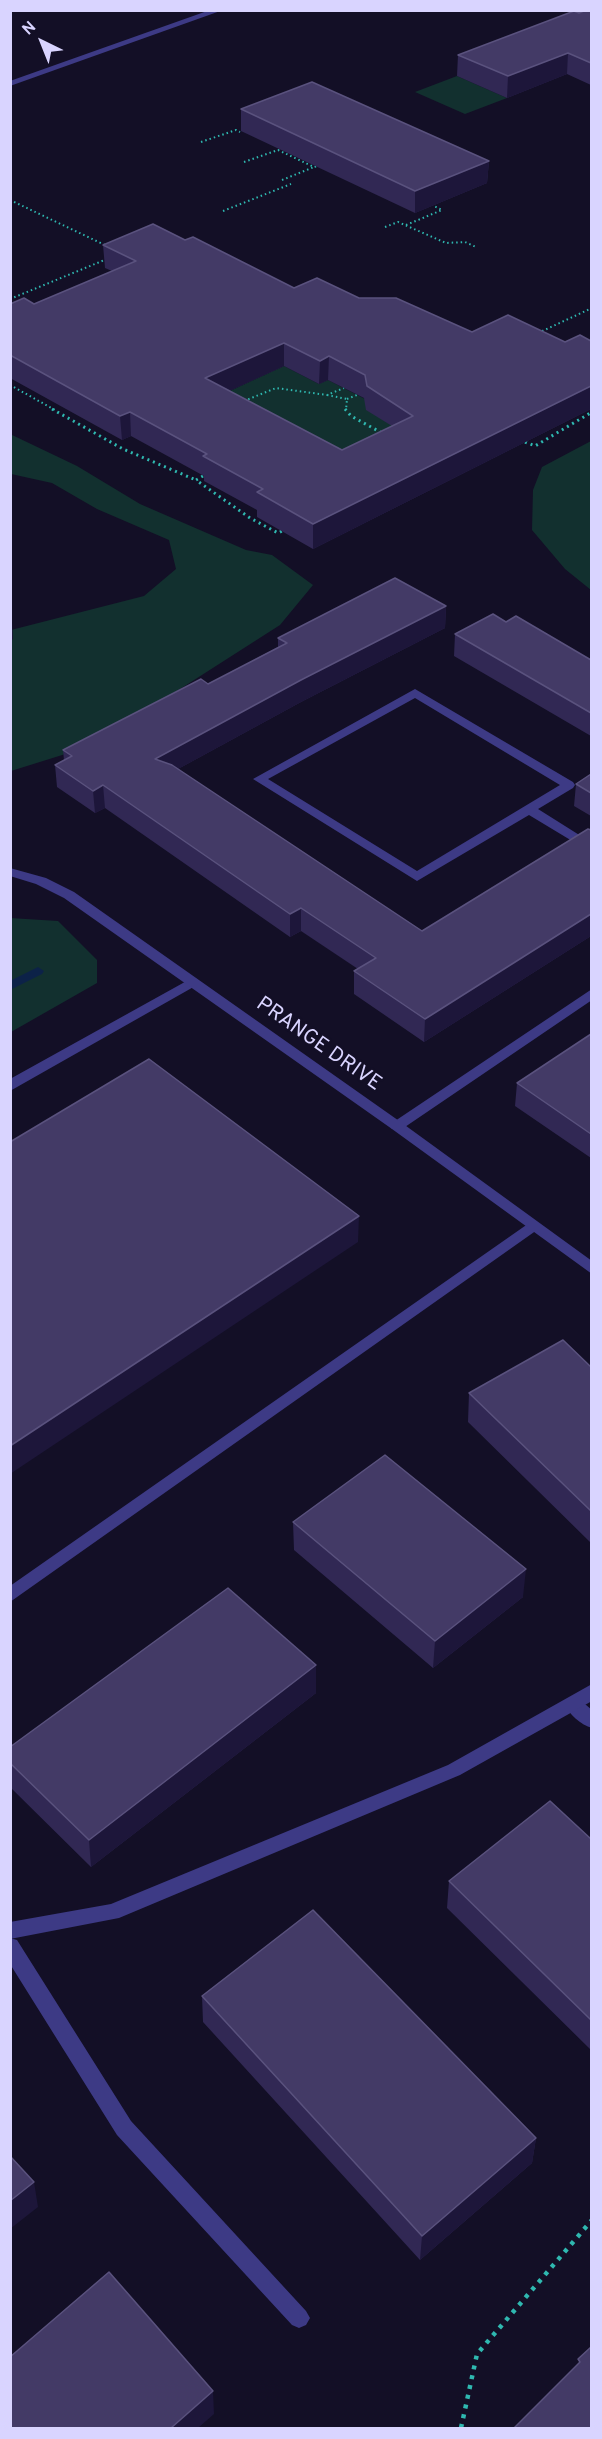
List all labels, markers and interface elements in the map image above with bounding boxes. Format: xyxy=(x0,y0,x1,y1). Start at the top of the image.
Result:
north arrow xyxy=(12,12,72,72)
text: N xyxy=(19,18,41,40)
street label: PRANGE DRIVE xyxy=(250,992,386,1098)

